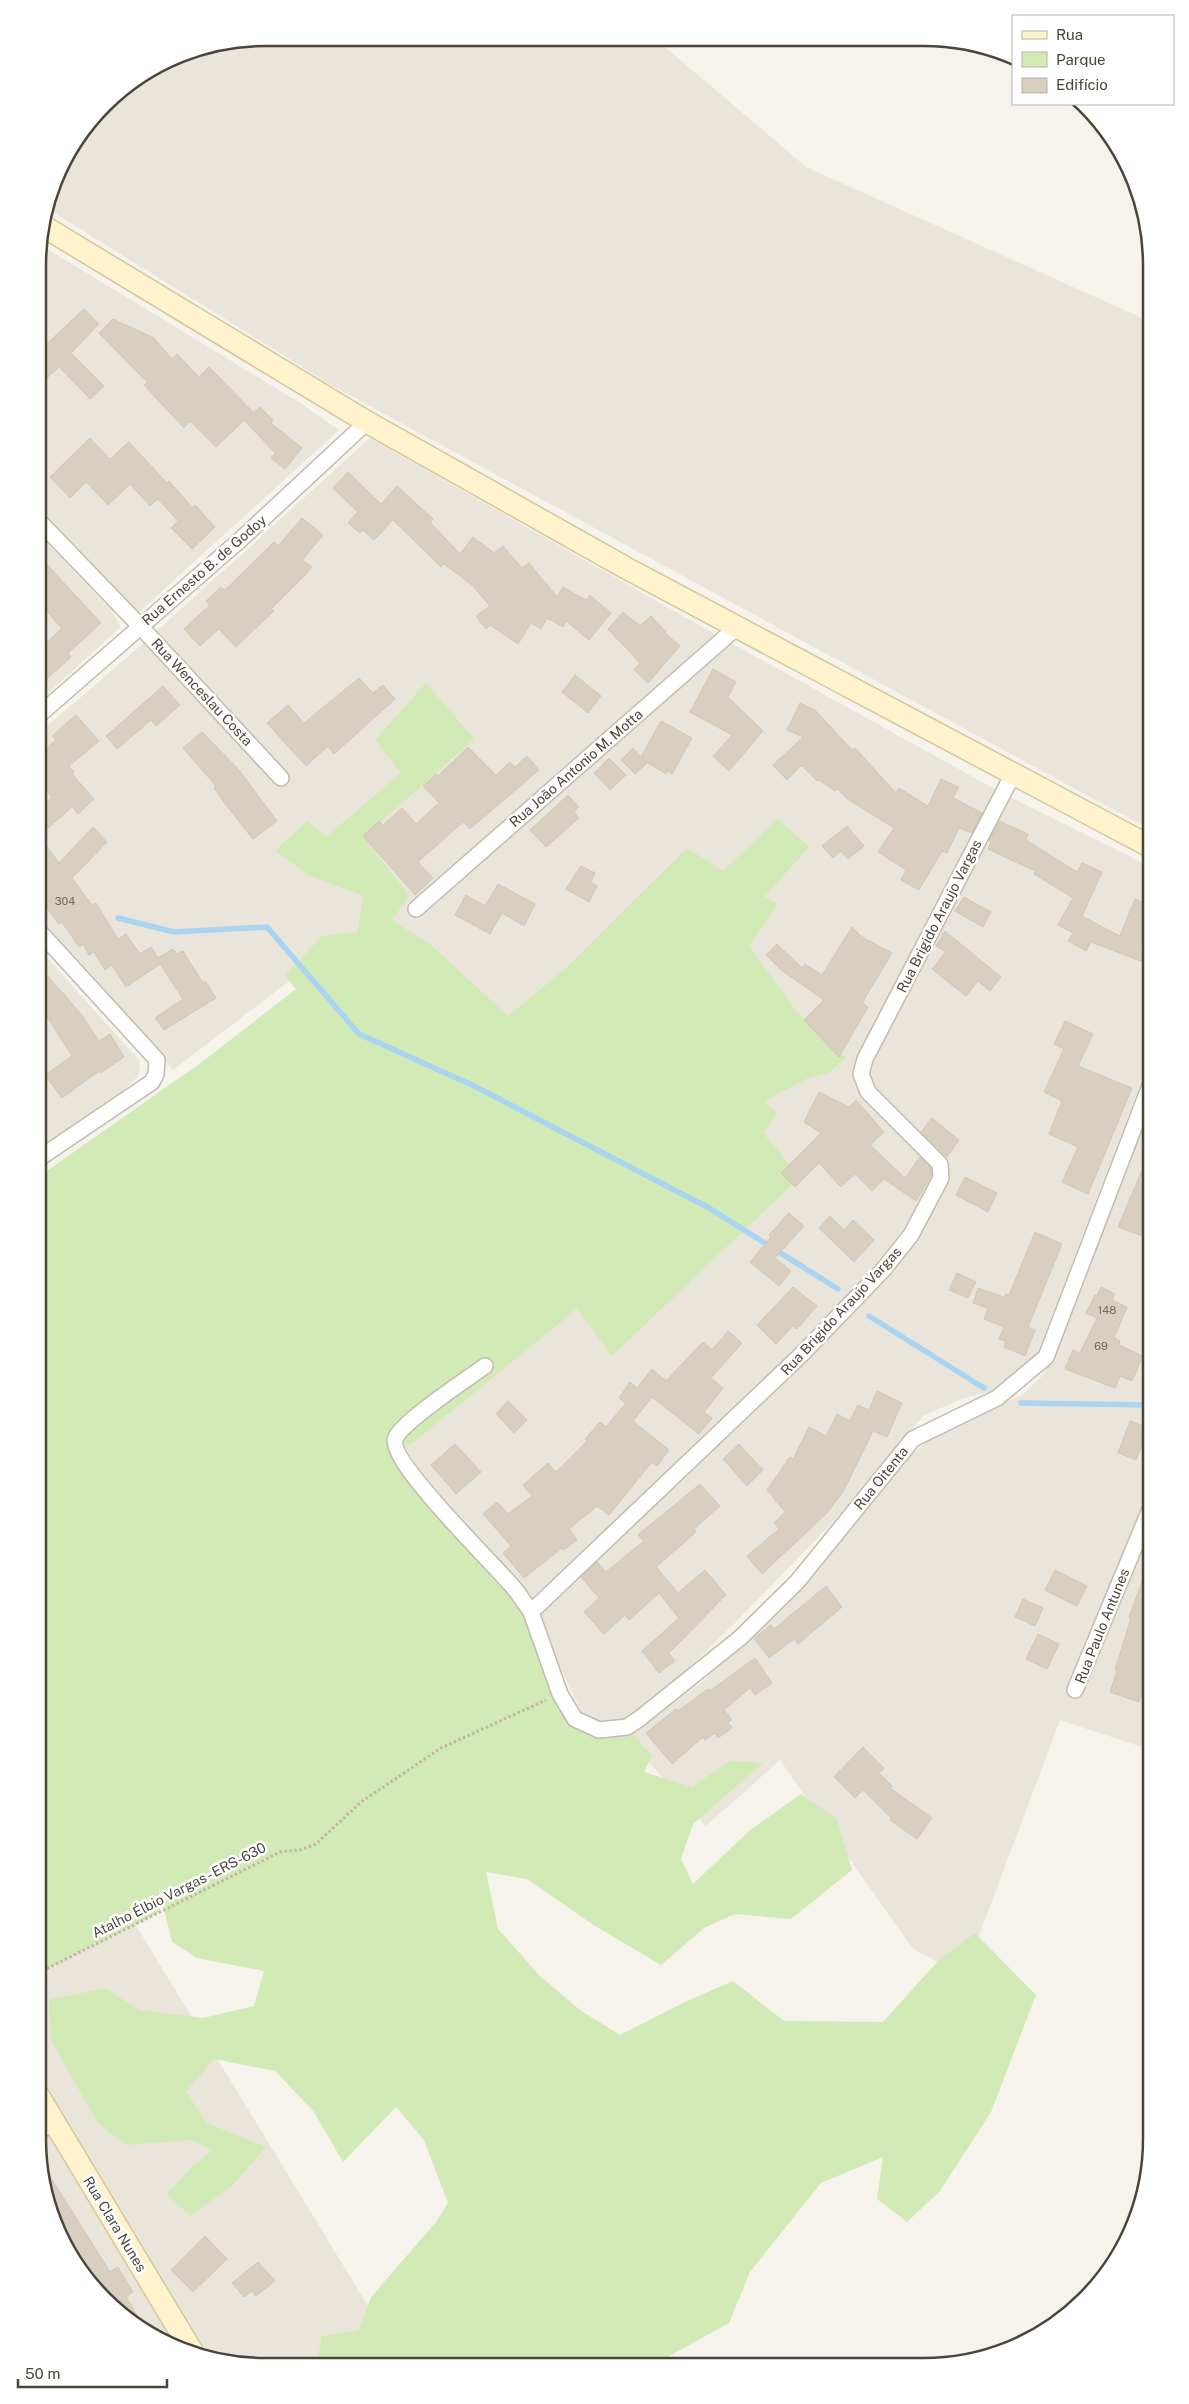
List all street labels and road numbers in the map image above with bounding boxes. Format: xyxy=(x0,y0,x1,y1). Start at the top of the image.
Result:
street label: Rua Ernesto B. de Godoy xyxy=(139,511,270,628)
street label: Rua Wenceslau Costa xyxy=(148,635,256,749)
street label: Rua João Antonio M. Motta xyxy=(506,706,646,830)
street label: Rua Brigido Araujo Vargas xyxy=(893,837,985,995)
street label: Rua Brigido Araujo Vargas xyxy=(777,1244,905,1378)
street label: Rua Oitenta xyxy=(851,1443,911,1513)
street label: Rua Paulo Antunes xyxy=(1072,1566,1132,1686)
street label: Atalho Élbio Vargas - ERS-630 xyxy=(89,1838,269,1941)
street label: Rua Clara Nunes xyxy=(80,2173,150,2275)

